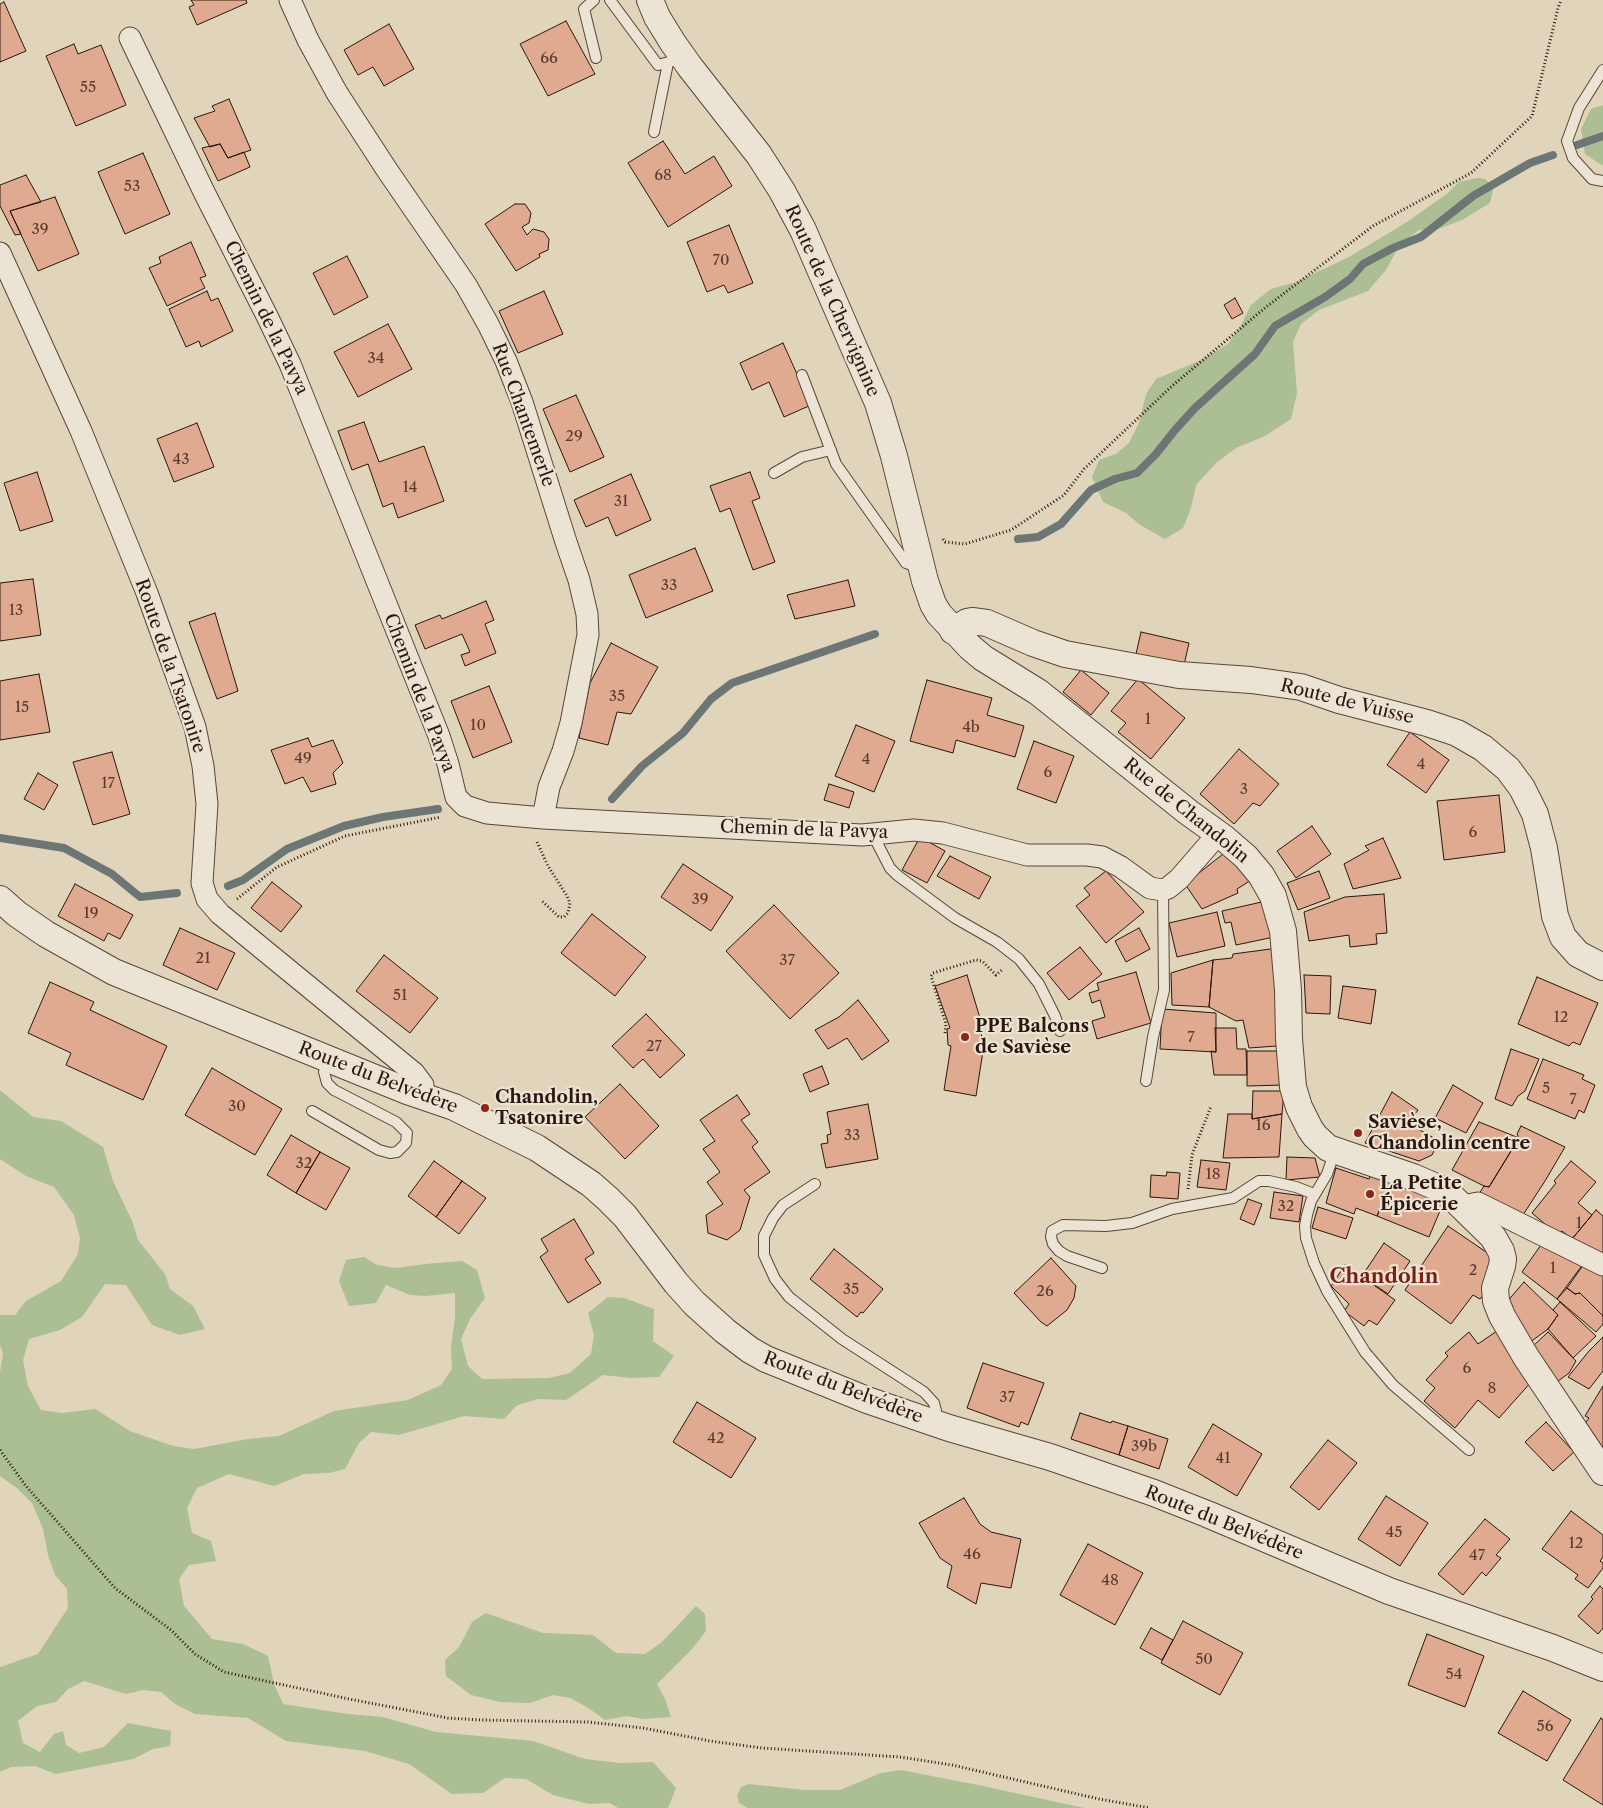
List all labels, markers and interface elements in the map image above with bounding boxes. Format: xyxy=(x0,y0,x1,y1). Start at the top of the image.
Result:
house number: 66 xyxy=(540,50,558,68)
house number: 55 xyxy=(80,79,96,97)
house number: 68 xyxy=(654,167,672,185)
house number: 53 xyxy=(124,178,140,196)
street label: Route de la Chervignine xyxy=(780,202,884,400)
house number: 39 xyxy=(31,221,49,239)
street label: Chemin de la Pavya xyxy=(219,238,313,398)
house number: 70 xyxy=(713,252,729,270)
street label: Rue Chantemerle xyxy=(487,340,559,490)
house number: 34 xyxy=(368,350,384,368)
house number: 29 xyxy=(565,428,583,446)
house number: 43 xyxy=(173,451,189,469)
house number: 14 xyxy=(403,479,417,497)
house number: 31 xyxy=(614,493,628,511)
street label: Route de la Tsatonire xyxy=(130,576,210,756)
house number: 33 xyxy=(661,577,677,595)
house number: 13 xyxy=(9,602,23,620)
street label: Chemin de la Pavya xyxy=(379,611,459,775)
street label: Route de Vuisse xyxy=(1278,675,1416,729)
house number: 35 xyxy=(609,688,625,706)
house number: 15 xyxy=(15,699,29,717)
house number: 1 xyxy=(1145,711,1151,729)
house number: 10 xyxy=(470,717,486,735)
house number: 4b xyxy=(962,719,980,737)
house number: 49 xyxy=(294,750,312,768)
house number: 4 xyxy=(862,751,870,769)
street label: Rue de Chandolin xyxy=(1119,754,1253,868)
house number: 4 xyxy=(1417,756,1425,774)
house number: 6 xyxy=(1044,764,1052,782)
house number: 17 xyxy=(101,775,115,793)
house number: 3 xyxy=(1240,781,1248,799)
street label: Chemin de la Pavya xyxy=(719,816,889,844)
house number: 6 xyxy=(1469,824,1477,842)
house number: 39 xyxy=(691,891,709,909)
house number: 19 xyxy=(83,905,99,923)
house number: 21 xyxy=(196,950,210,968)
house number: 37 xyxy=(779,952,795,970)
house number: 51 xyxy=(393,987,407,1005)
house number: 12 xyxy=(1554,1009,1568,1027)
place label: PPE Balcons de Savièse xyxy=(975,1016,1089,1058)
house number: 7 xyxy=(1187,1029,1195,1047)
marker: PPE Balcons de Savièse xyxy=(959,1031,971,1043)
street label: Route du Belvédère xyxy=(295,1038,461,1118)
house number: 27 xyxy=(646,1038,662,1056)
house number: 5 xyxy=(1542,1080,1550,1098)
place label: Chandolin, Tsatonire xyxy=(495,1087,598,1130)
house number: 7 xyxy=(1569,1091,1577,1109)
house number: 30 xyxy=(228,1098,246,1116)
marker: Chandolin, Tsatonire xyxy=(479,1102,491,1114)
place label: Savièse, Chandolin centre xyxy=(1368,1112,1530,1154)
house number: 16 xyxy=(1255,1117,1271,1135)
house number: 33 xyxy=(844,1127,860,1145)
marker: Savièse, Chandolin centre xyxy=(1352,1127,1364,1139)
house number: 32 xyxy=(296,1155,312,1173)
house number: 18 xyxy=(1205,1166,1221,1184)
place label: La Petite Épicerie xyxy=(1380,1173,1462,1216)
marker: La Petite Épicerie xyxy=(1364,1188,1376,1200)
house number: 32 xyxy=(1278,1198,1294,1216)
house number: 1 xyxy=(1576,1215,1582,1233)
house number: 1 xyxy=(1550,1260,1556,1278)
house number: 2 xyxy=(1469,1262,1477,1280)
district label: Chandolin xyxy=(1329,1265,1439,1289)
house number: 35 xyxy=(843,1281,859,1299)
house number: 26 xyxy=(1036,1283,1054,1301)
street label: Route du Belvédère xyxy=(760,1348,926,1428)
house number: 6 xyxy=(1463,1360,1471,1378)
house number: 8 xyxy=(1488,1380,1496,1398)
house number: 37 xyxy=(999,1389,1015,1407)
house number: 42 xyxy=(707,1430,725,1448)
house number: 39b xyxy=(1131,1438,1157,1456)
house number: 41 xyxy=(1216,1450,1230,1468)
street label: Route du Belvédère xyxy=(1142,1481,1306,1565)
house number: 45 xyxy=(1386,1524,1402,1542)
house number: 12 xyxy=(1569,1535,1583,1553)
house number: 46 xyxy=(963,1546,981,1564)
house number: 47 xyxy=(1469,1547,1485,1565)
house number: 48 xyxy=(1101,1572,1119,1590)
house number: 50 xyxy=(1195,1651,1213,1669)
house number: 54 xyxy=(1446,1666,1462,1684)
house number: 56 xyxy=(1537,1718,1553,1736)

